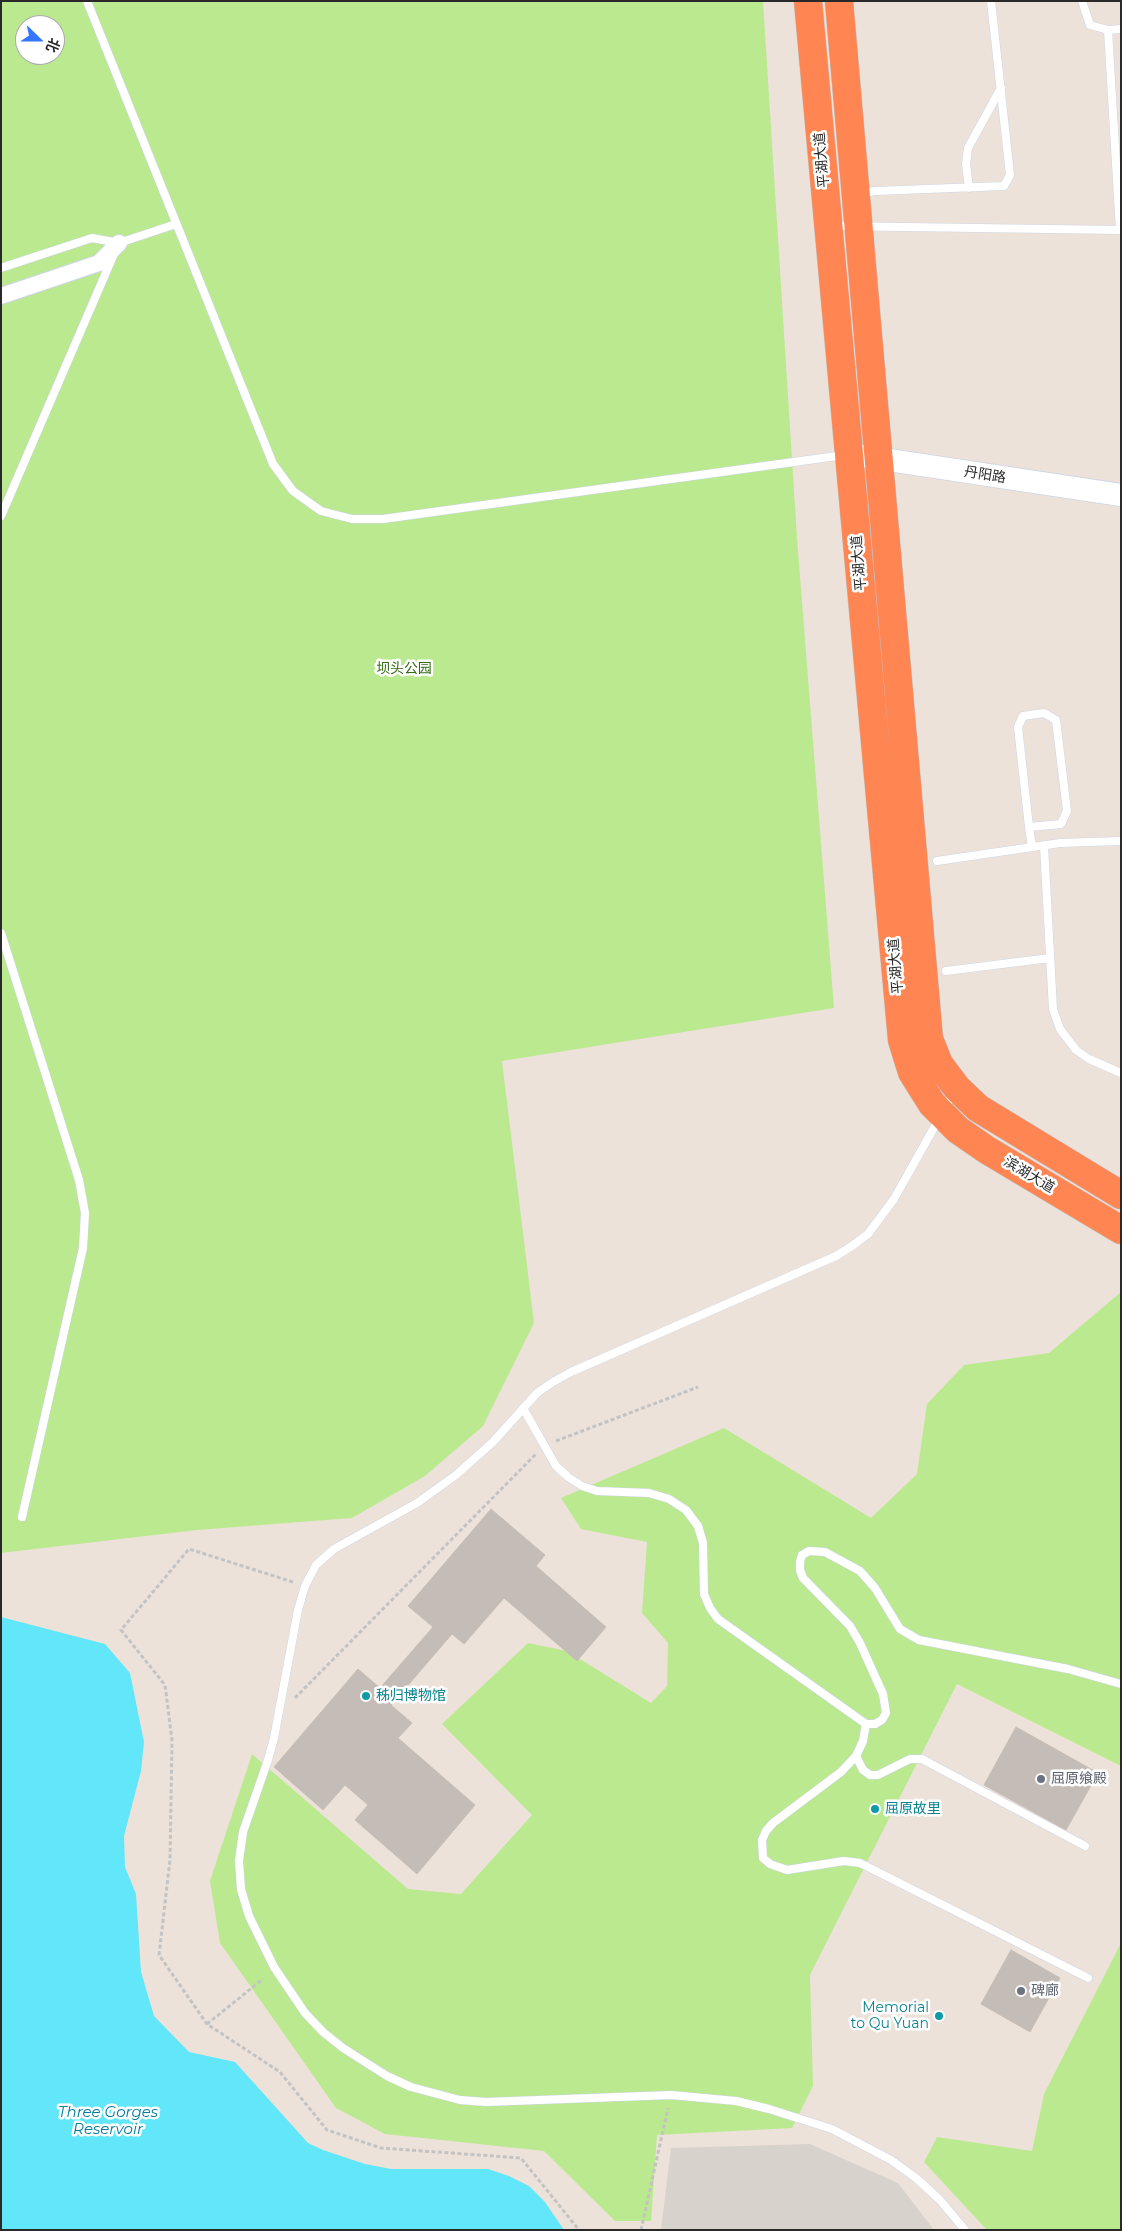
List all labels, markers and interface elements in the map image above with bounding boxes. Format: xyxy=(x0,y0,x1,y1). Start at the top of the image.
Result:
north arrow xyxy=(15,15,65,65)
text: 北 xyxy=(42,35,64,55)
street label: 平湖大道 xyxy=(811,131,833,189)
street label: 丹阳路 xyxy=(963,463,1007,487)
street label: 平湖大道 xyxy=(848,534,870,592)
park label: 坝头公园 xyxy=(376,661,432,677)
street label: 平湖大道 xyxy=(885,937,907,995)
street label: 滨湖大道 xyxy=(1001,1153,1057,1197)
place label: 秭归博物馆 xyxy=(376,1688,446,1704)
marker: 秭归博物馆 xyxy=(360,1690,372,1702)
place label: 屈原飨殿 xyxy=(1051,1771,1107,1787)
marker: 屈原飨殿 xyxy=(1035,1773,1047,1785)
place label: 屈原故里 xyxy=(885,1801,941,1817)
marker: 屈原故里 xyxy=(869,1803,881,1815)
place label: 碑廊 xyxy=(1031,1983,1059,1999)
marker: 碑廊 xyxy=(1015,1985,1027,1997)
place label: Memorial to Qu Yuan xyxy=(851,2000,929,2032)
marker: Memorial to Qu Yuan xyxy=(933,2010,945,2022)
water label: Three Gorges Reservoir xyxy=(58,2104,158,2139)

